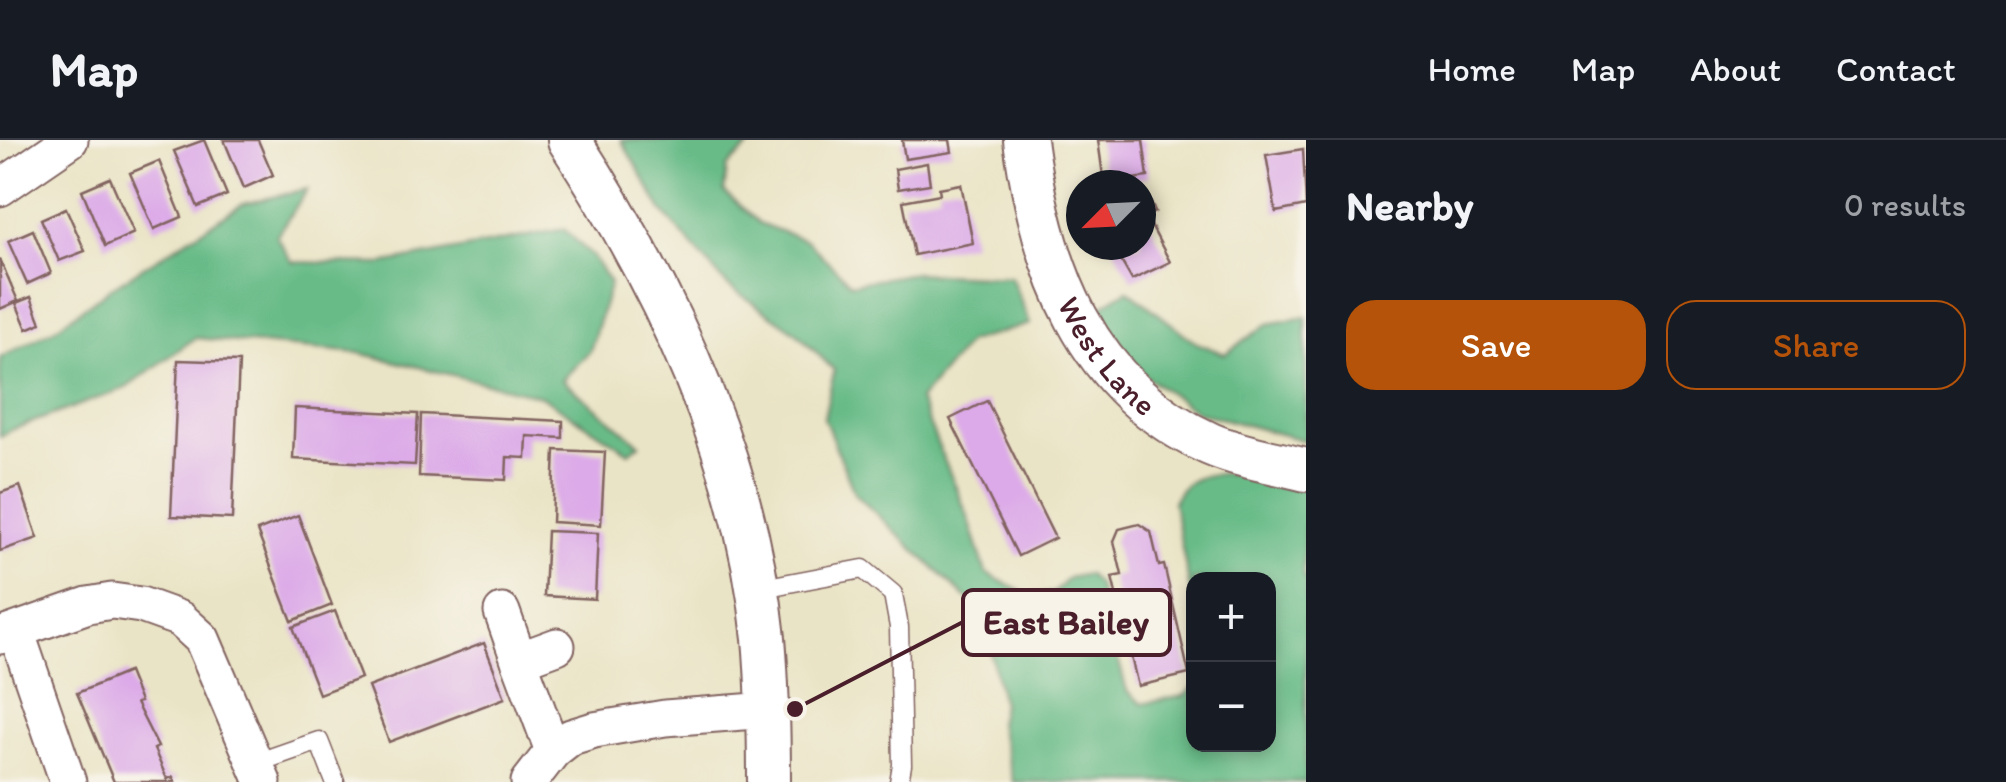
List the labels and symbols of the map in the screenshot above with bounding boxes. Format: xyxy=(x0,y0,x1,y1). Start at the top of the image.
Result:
north arrow xyxy=(1066,170,1156,260)
street label: West Lane xyxy=(1050,290,1164,424)
callout: East Bailey xyxy=(963,590,1170,655)
text: East Bailey xyxy=(983,601,1149,643)

